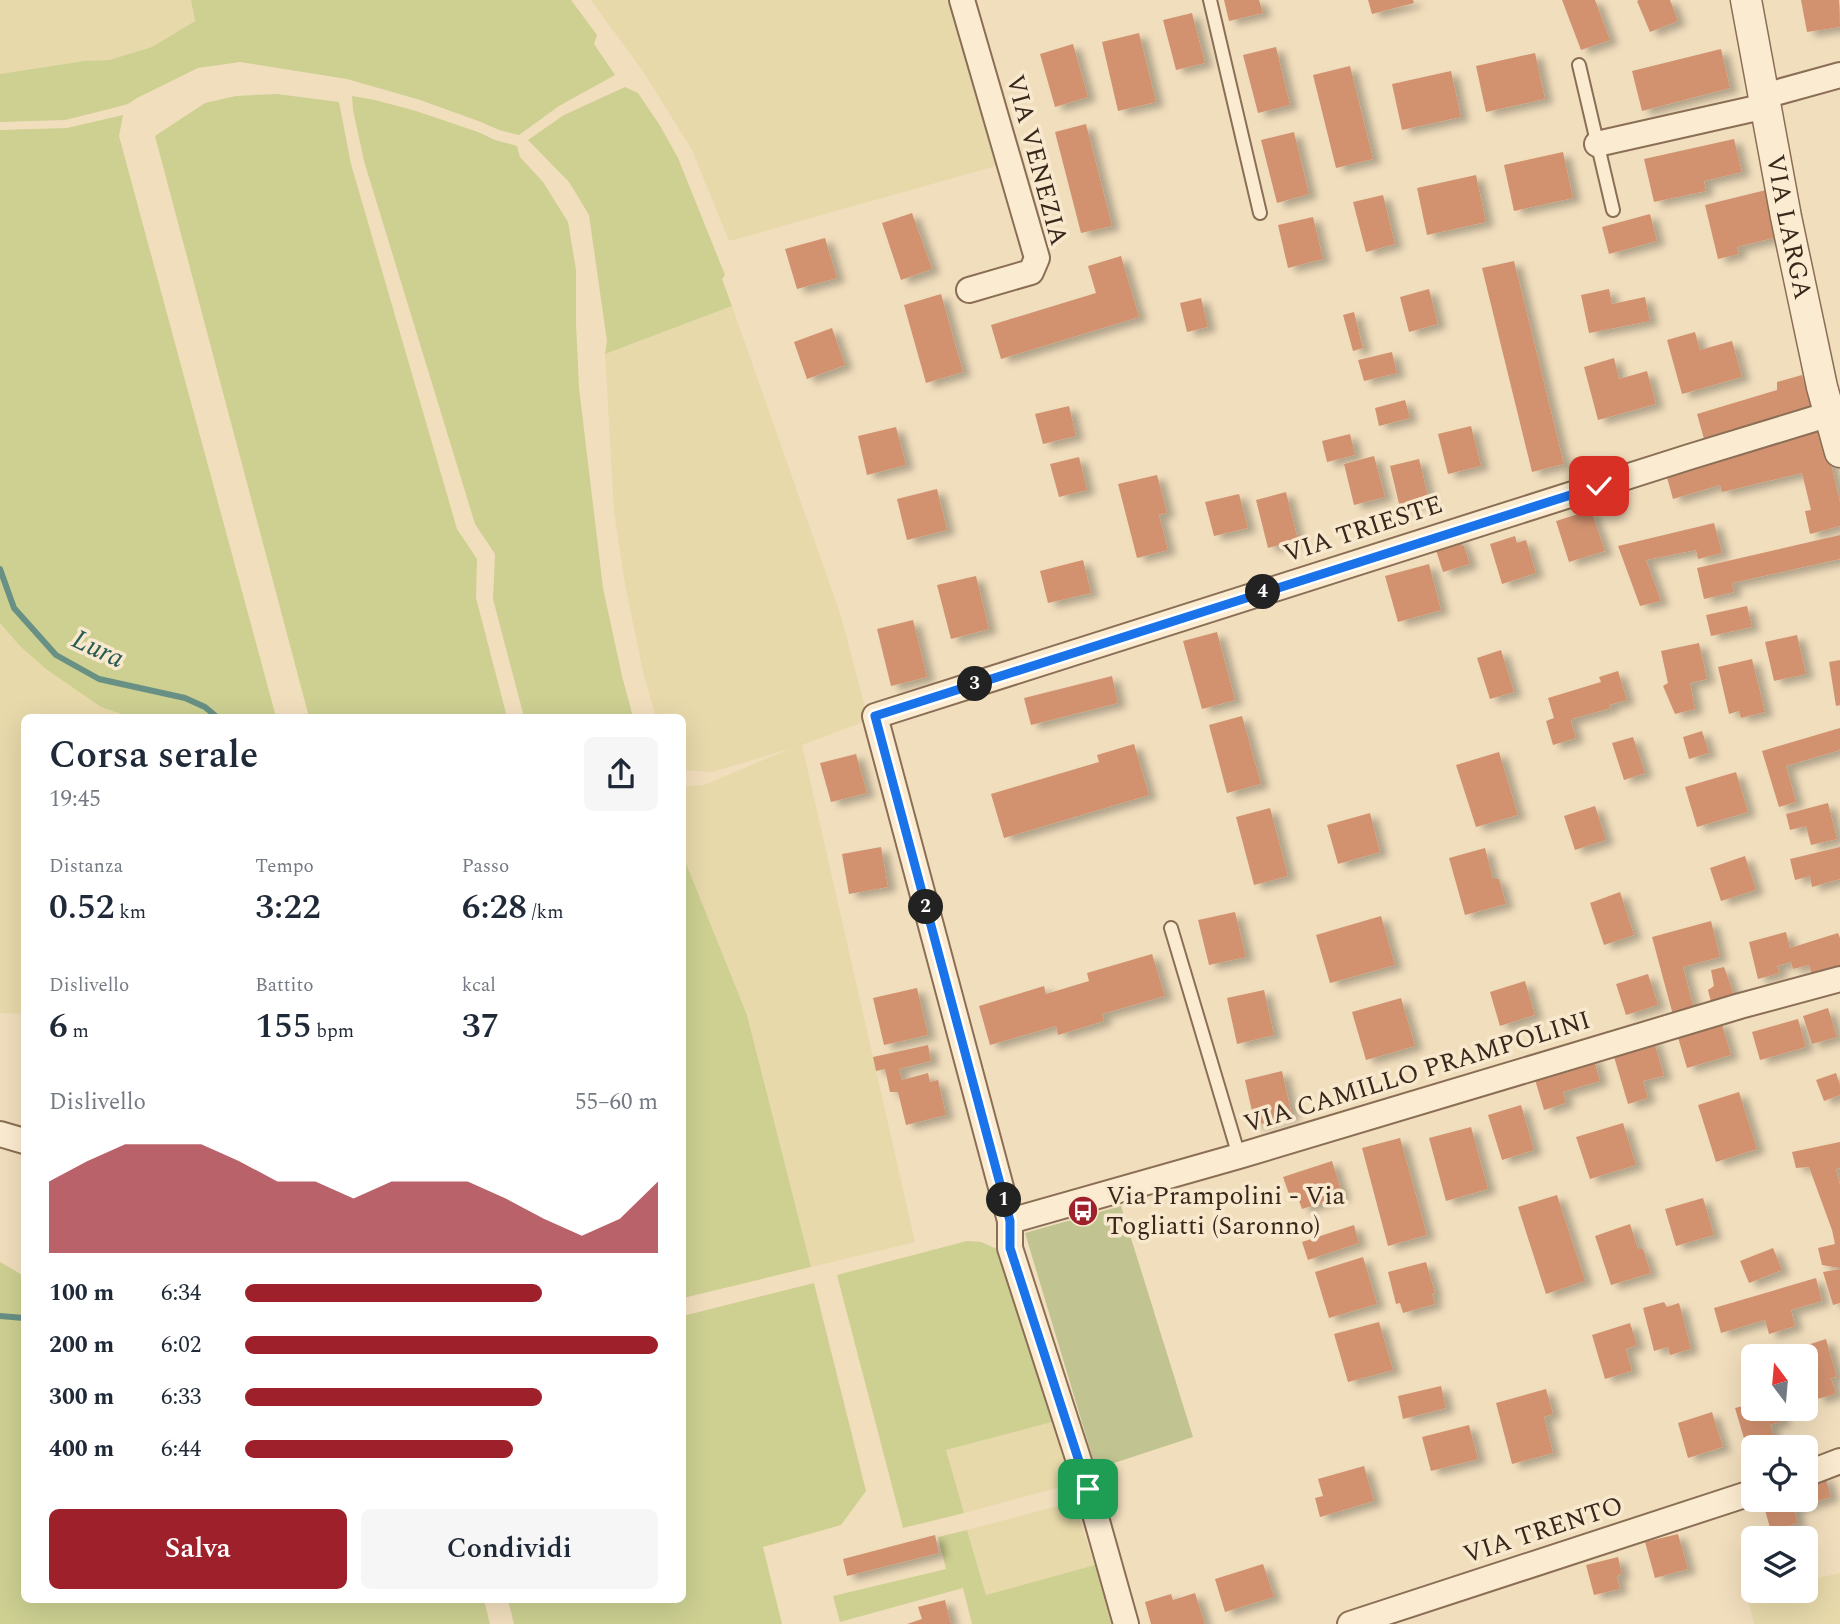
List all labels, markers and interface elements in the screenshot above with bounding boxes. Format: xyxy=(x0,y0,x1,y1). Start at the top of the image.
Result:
street label: VIA VENEZIA xyxy=(995,70,1079,250)
street label: VIA LARGA xyxy=(1755,151,1823,303)
pin xyxy=(1569,456,1629,516)
icon: check xyxy=(1580,467,1618,505)
street label: VIA TRIESTE xyxy=(1278,484,1448,574)
pin: 4 xyxy=(1246,574,1280,610)
text: 4 xyxy=(1257,577,1268,606)
water label: Lura xyxy=(65,618,131,680)
pin: 3 xyxy=(958,666,992,702)
text: 3 xyxy=(969,669,980,698)
text: Corsa serale xyxy=(49,727,259,785)
button: share xyxy=(584,737,658,811)
text: 19:45 xyxy=(49,782,101,817)
text: Distanza xyxy=(49,852,123,881)
text: Tempo xyxy=(255,852,314,881)
text: Passo xyxy=(462,852,509,881)
text: 0.52 xyxy=(49,881,114,934)
text: 3:22 xyxy=(255,881,321,934)
text: 6:28 xyxy=(462,881,527,934)
pin: 2 xyxy=(908,890,944,925)
text: 2 xyxy=(920,892,931,921)
text: km xyxy=(114,898,146,927)
text: /km xyxy=(527,898,564,927)
text: Dislivello xyxy=(49,971,129,1000)
text: Battito xyxy=(255,971,314,1000)
text: kcal xyxy=(462,971,496,1000)
text: 6 xyxy=(49,1000,68,1053)
text: 155 xyxy=(255,1000,312,1053)
text: 37 xyxy=(462,1000,499,1053)
street label: VIA CAMILLO PRAMPOLINI xyxy=(1238,1000,1596,1144)
text: m xyxy=(68,1017,89,1046)
text: bpm xyxy=(312,1017,354,1046)
text: Dislivello xyxy=(49,1085,146,1120)
text: 55–60 m xyxy=(575,1085,658,1120)
place label: Via Prampolini - Via Togliatti (Saronno) xyxy=(1106,1176,1346,1246)
pin: 1 xyxy=(986,1182,1021,1218)
text: 1 xyxy=(998,1185,1009,1214)
bus stop icon: Via Prampolini - Via Togliatti (Saronno) xyxy=(1066,1194,1100,1228)
text: 100 m xyxy=(49,1276,114,1311)
text: 6:34 xyxy=(161,1276,201,1311)
text: 200 m xyxy=(49,1328,114,1363)
text: 6:02 xyxy=(161,1328,201,1363)
north arrow xyxy=(1741,1344,1818,1421)
map controls xyxy=(1741,1344,1818,1603)
text: 300 m xyxy=(49,1380,114,1415)
text: 6:33 xyxy=(161,1380,201,1415)
text: 400 m xyxy=(49,1432,114,1467)
text: 6:44 xyxy=(161,1432,201,1467)
button: locate xyxy=(1741,1435,1818,1512)
pin xyxy=(1058,1459,1118,1519)
icon: arrive xyxy=(1069,1470,1107,1508)
street label: VIA TRENTO xyxy=(1458,1485,1628,1575)
button: Salva xyxy=(49,1509,347,1589)
button: Condividi xyxy=(361,1509,658,1589)
button: layers xyxy=(1741,1526,1818,1603)

